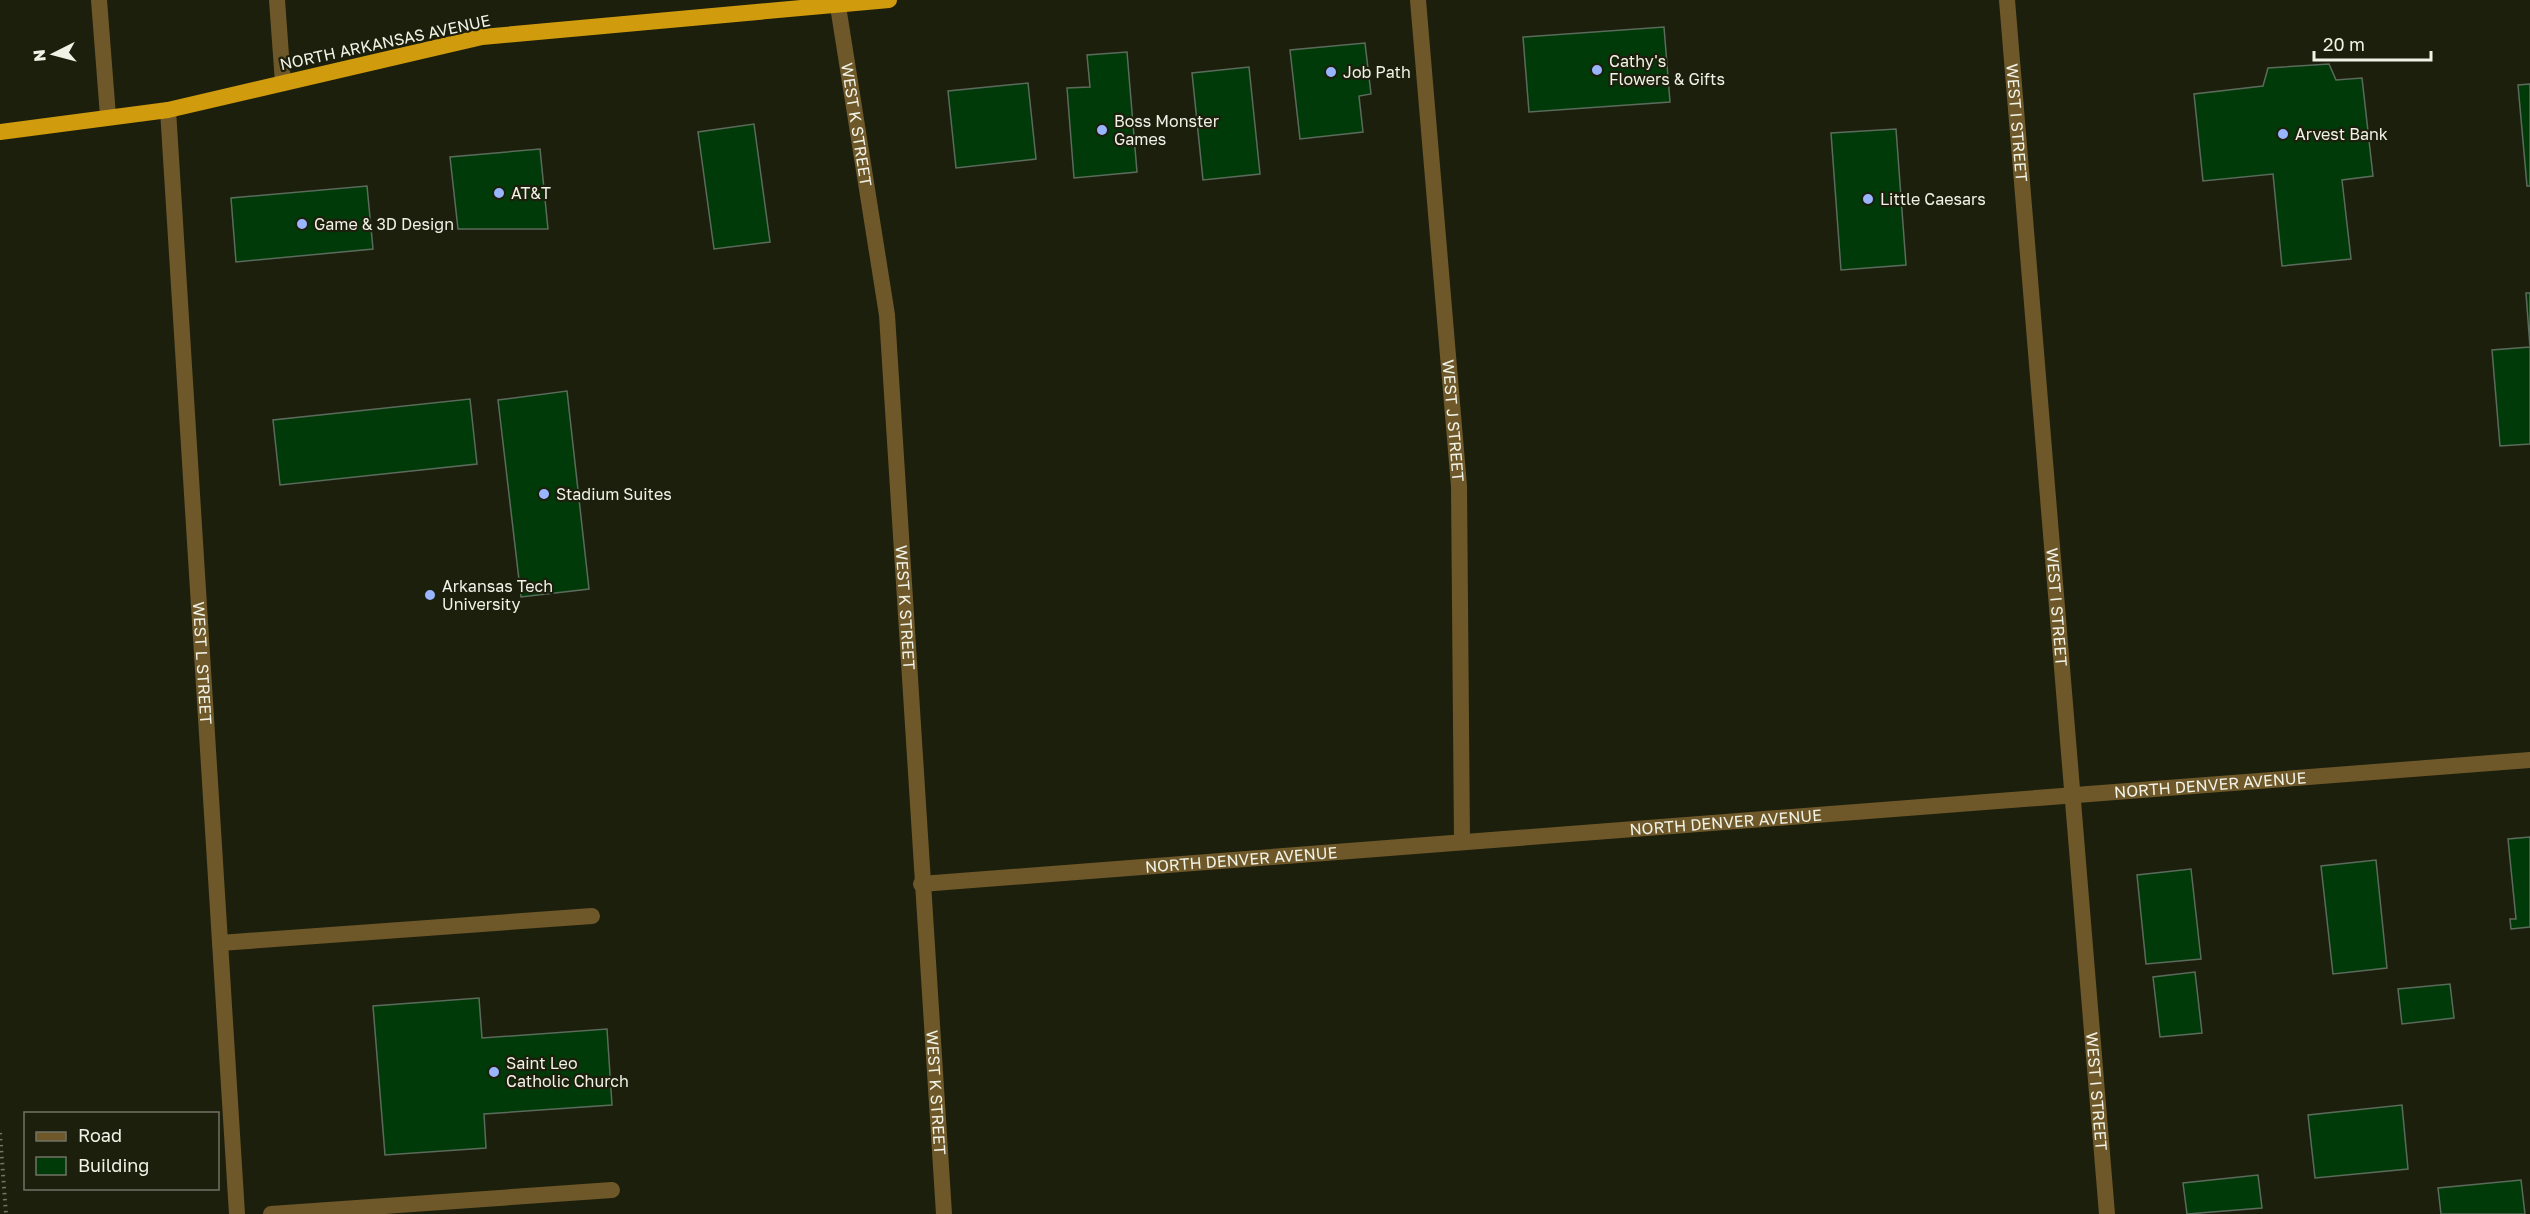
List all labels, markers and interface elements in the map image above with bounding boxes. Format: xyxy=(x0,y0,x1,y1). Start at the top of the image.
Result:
street label: NORTH ARKANSAS AVENUE xyxy=(278,10,492,74)
north arrow xyxy=(24,24,84,84)
scale bar xyxy=(2314,24,2431,62)
text: 20 m xyxy=(2323,33,2365,55)
text: N xyxy=(29,48,50,63)
place label: Cathy's Flowers & Gifts xyxy=(1609,51,1725,89)
street label: WEST K STREET xyxy=(837,61,876,188)
place label: Job Path xyxy=(1343,62,1411,82)
marker: Cathy's Flowers & Gifts xyxy=(1590,63,1604,77)
street label: WEST I STREET xyxy=(2002,63,2032,183)
marker: Job Path xyxy=(1324,65,1338,79)
place label: Boss Monster Games xyxy=(1114,111,1219,149)
marker: Boss Monster Games xyxy=(1095,123,1109,137)
place label: Arvest Bank xyxy=(2295,124,2388,144)
marker: Arvest Bank xyxy=(2276,127,2290,141)
place label: AT&T xyxy=(511,183,551,203)
marker: AT&T xyxy=(492,186,506,200)
place label: Little Caesars xyxy=(1880,189,1986,209)
marker: Little Caesars xyxy=(1861,192,1875,206)
place label: Game & 3D Design xyxy=(314,214,454,234)
marker: Game & 3D Design xyxy=(295,217,309,231)
street label: WEST J STREET xyxy=(1438,359,1469,483)
place label: Stadium Suites xyxy=(556,484,672,504)
marker: Stadium Suites xyxy=(537,487,551,501)
street label: WEST K STREET xyxy=(892,545,919,670)
street label: WEST I STREET xyxy=(2042,547,2072,667)
place label: Arkansas Tech University xyxy=(442,576,553,614)
marker: Arkansas Tech University xyxy=(423,588,437,602)
street label: WEST L STREET xyxy=(189,601,216,725)
street label: NORTH DENVER AVENUE xyxy=(2113,767,2307,802)
street label: NORTH DENVER AVENUE xyxy=(1629,805,1823,839)
street label: NORTH DENVER AVENUE xyxy=(1144,842,1338,877)
street label: WEST K STREET xyxy=(922,1030,950,1155)
street label: WEST I STREET xyxy=(2082,1031,2112,1151)
place label: Saint Leo Catholic Church xyxy=(506,1053,629,1091)
marker: Saint Leo Catholic Church xyxy=(487,1065,501,1079)
legend xyxy=(24,1112,219,1190)
text: Road xyxy=(78,1124,122,1146)
text: Building xyxy=(78,1154,149,1176)

